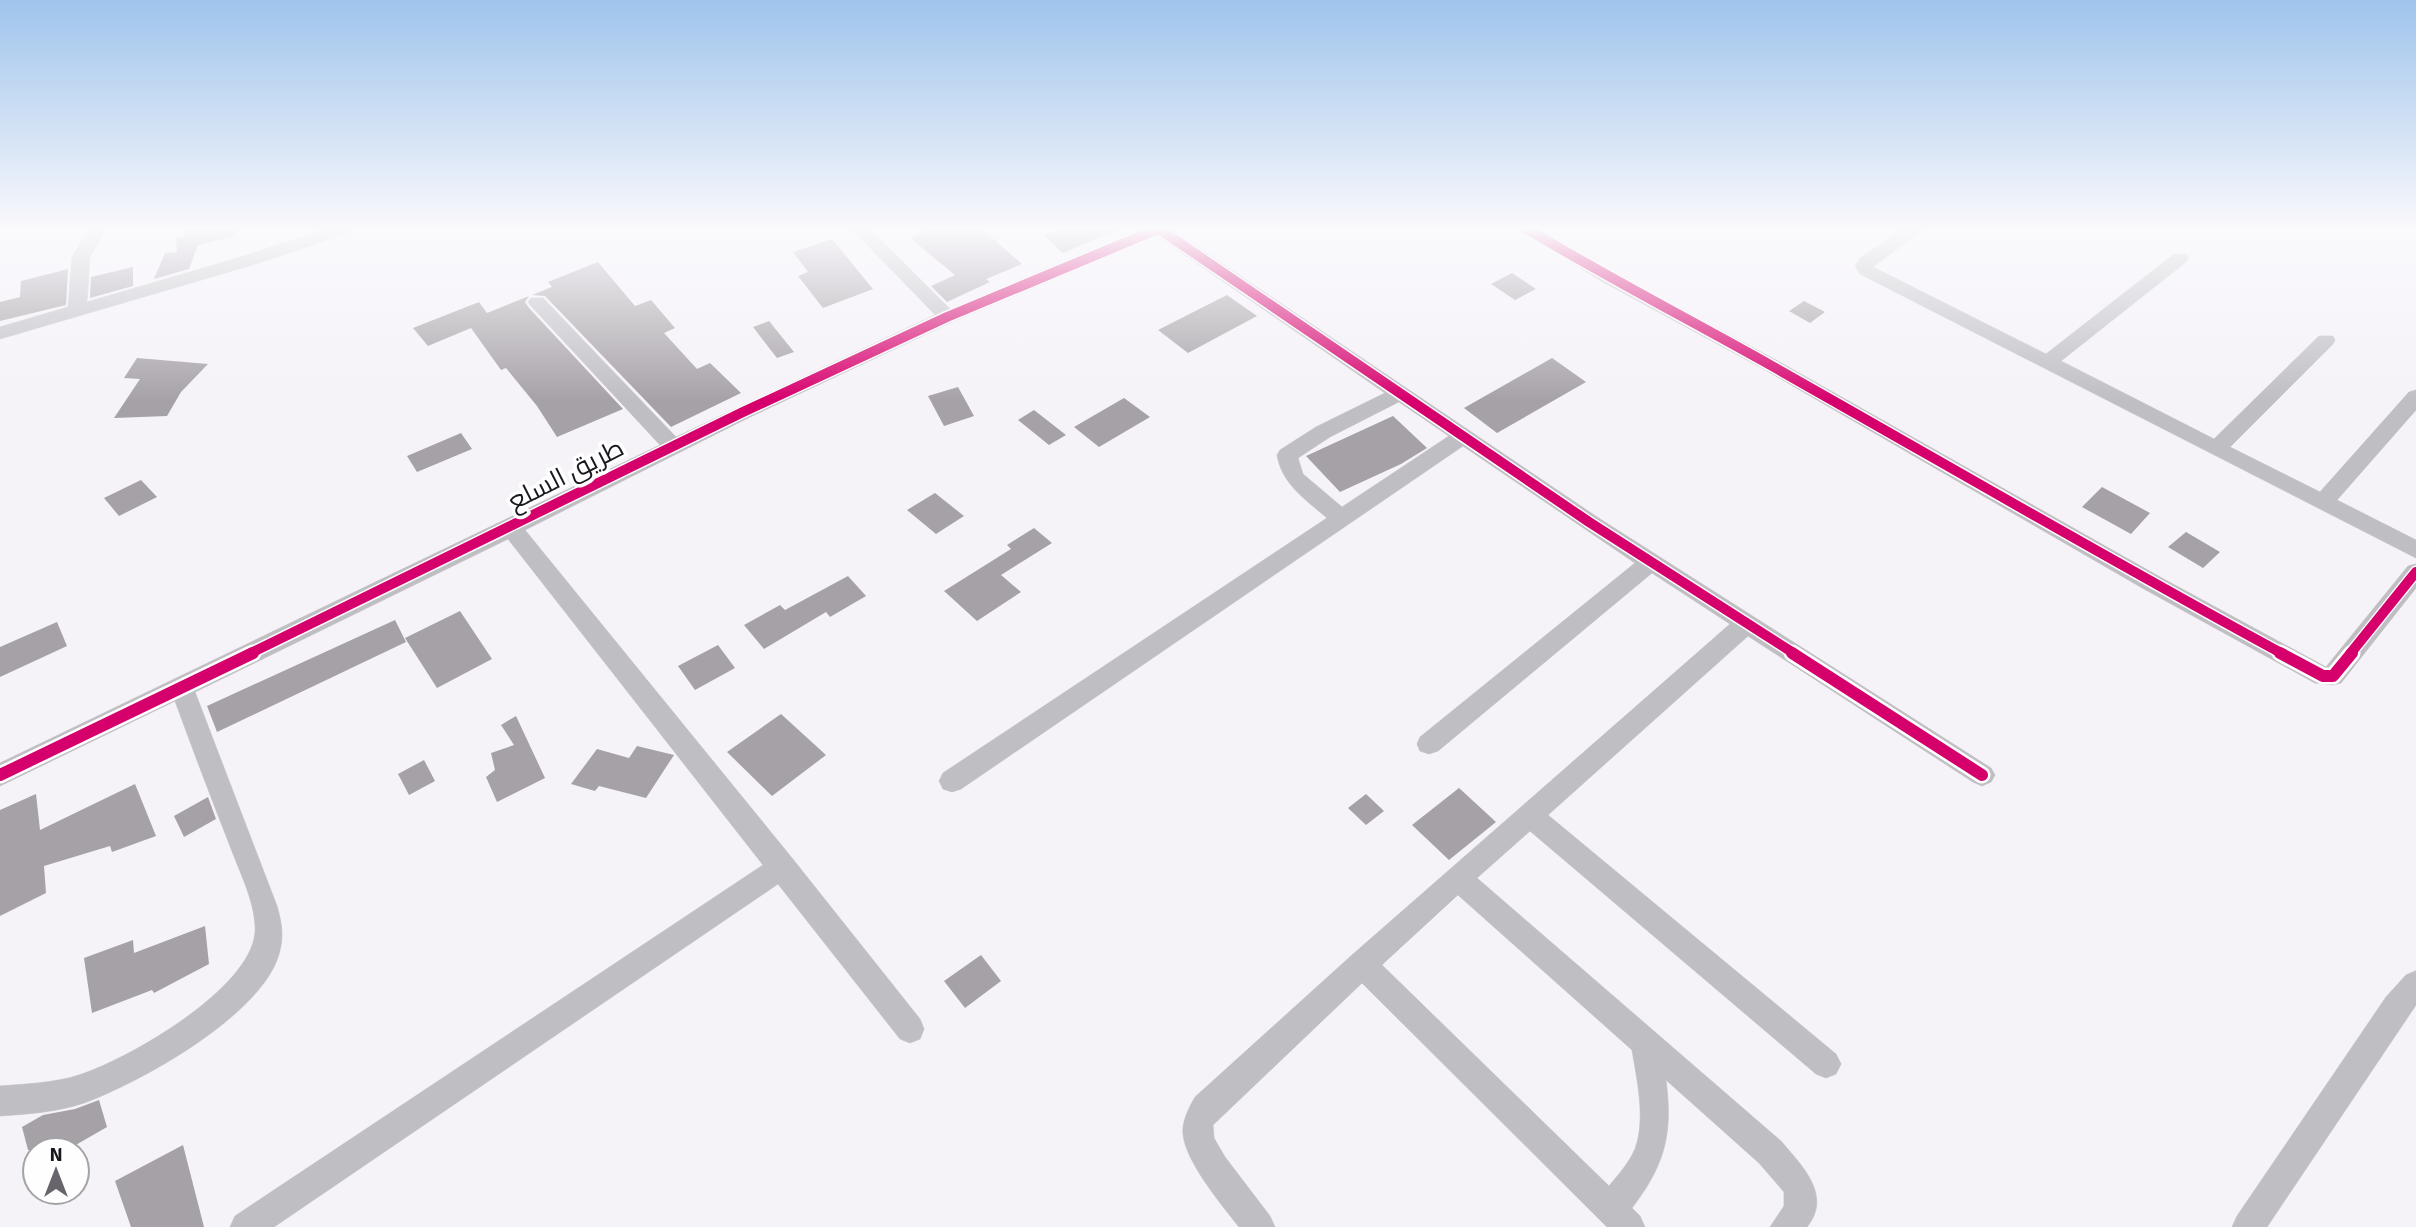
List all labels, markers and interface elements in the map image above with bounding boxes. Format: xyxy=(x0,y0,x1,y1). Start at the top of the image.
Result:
street label: طريق السلع xyxy=(503,432,629,518)
north arrow xyxy=(21,1136,91,1206)
text: N xyxy=(49,1143,63,1167)

